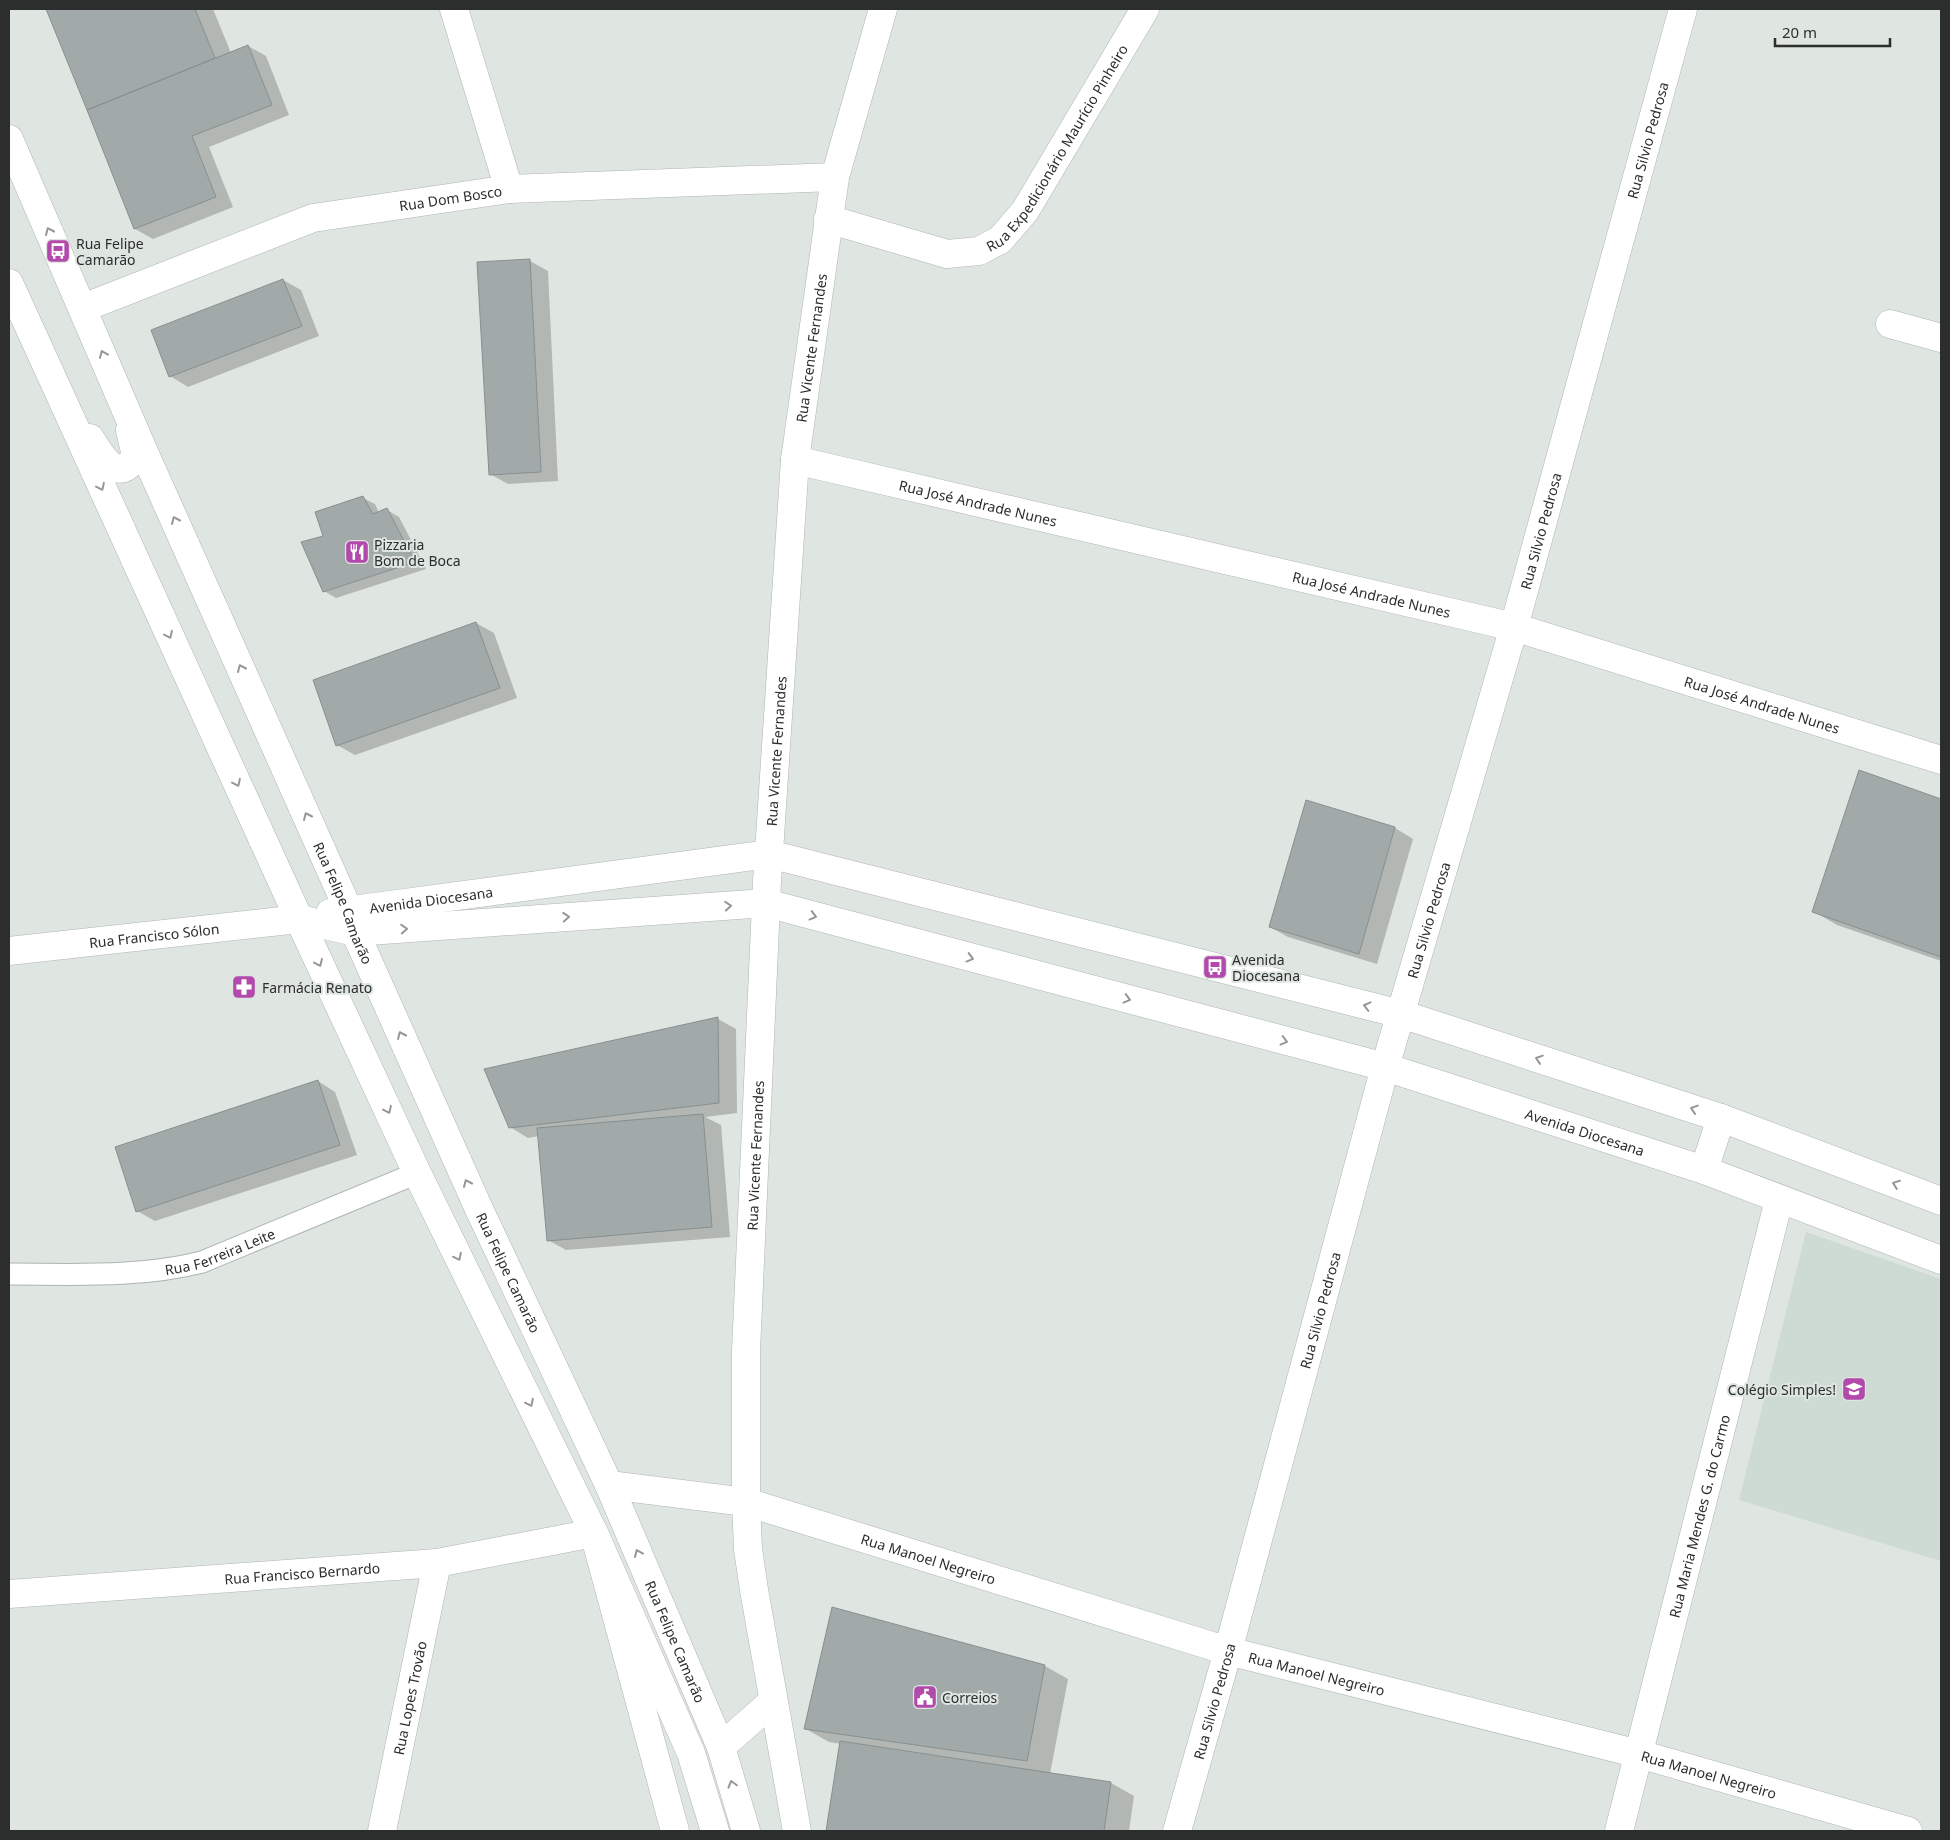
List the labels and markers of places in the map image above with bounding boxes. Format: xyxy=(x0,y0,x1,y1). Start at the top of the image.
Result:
place label: Rua Felipe Camarão xyxy=(76,234,144,269)
bus stop icon: Rua Felipe Camarão xyxy=(45,238,71,264)
place label: Pizzaria Bom de Boca xyxy=(374,535,461,570)
restaurant icon: Pizzaria Bom de Boca xyxy=(344,539,370,565)
place label: Avenida Diocesana xyxy=(1232,950,1300,985)
bus stop icon: Avenida Diocesana xyxy=(1202,954,1228,980)
pharmacy icon: Farmácia Renato xyxy=(231,974,257,1000)
place label: Farmácia Renato xyxy=(262,978,372,997)
school or university icon: Colégio Simples! xyxy=(1841,1376,1867,1402)
place label: Colégio Simples! xyxy=(1728,1380,1836,1399)
public building icon: Correios xyxy=(912,1684,938,1710)
place label: Correios xyxy=(942,1688,998,1707)

